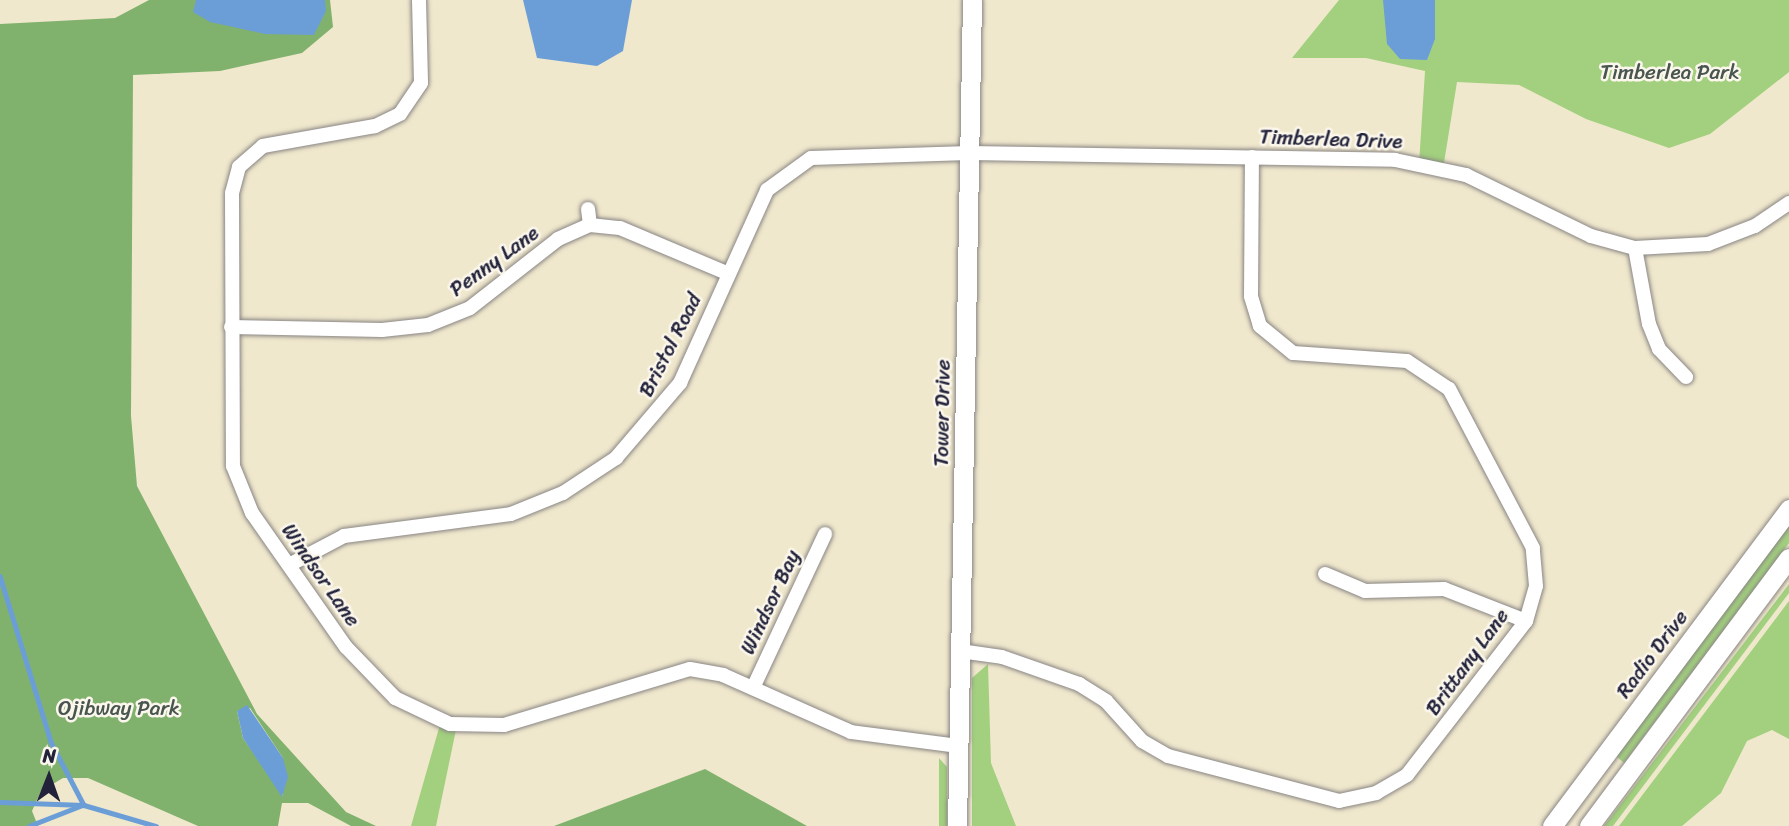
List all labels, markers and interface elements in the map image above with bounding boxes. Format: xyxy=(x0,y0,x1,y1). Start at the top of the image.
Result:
park label: Timberlea Park xyxy=(1600,59,1740,85)
street label: Timberlea Drive xyxy=(1259,124,1403,154)
street label: Penny Lane xyxy=(444,220,544,302)
street label: Bristol Road xyxy=(633,289,707,401)
street label: Tower Drive xyxy=(928,359,956,467)
street label: Windsor Lane xyxy=(276,519,366,631)
street label: Windsor Bay xyxy=(735,546,805,658)
street label: Brittany Lane xyxy=(1420,604,1514,720)
street label: Radio Drive xyxy=(1611,605,1693,703)
park label: Ojibway Park xyxy=(58,695,180,721)
text: N xyxy=(42,739,56,772)
north arrow xyxy=(14,742,84,812)

